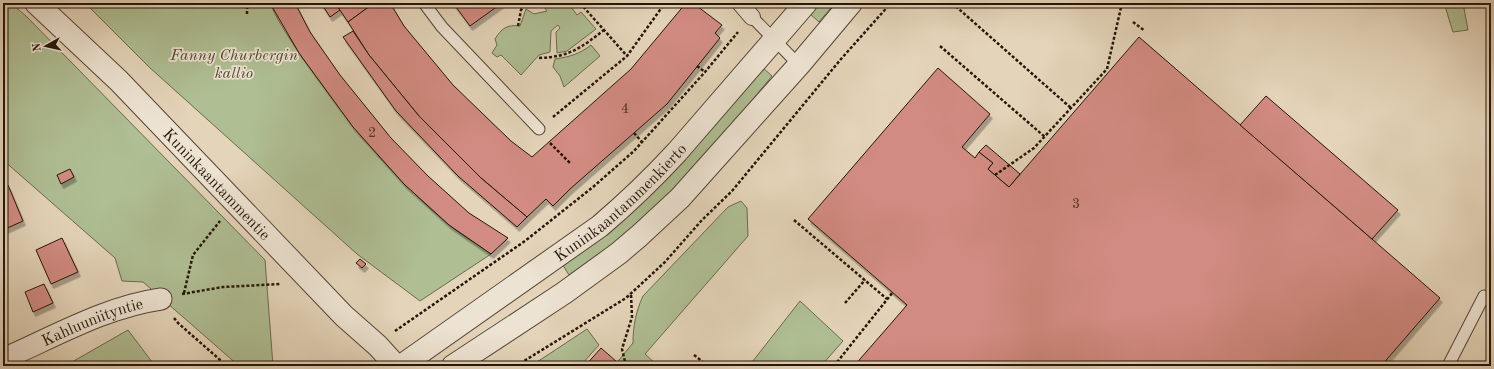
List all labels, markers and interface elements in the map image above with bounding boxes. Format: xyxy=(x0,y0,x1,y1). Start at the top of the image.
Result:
north arrow xyxy=(26,26,66,66)
text: N xyxy=(31,42,44,52)
park label: Fanny Churbergin kallio xyxy=(169,48,298,82)
house number: 4 xyxy=(621,102,629,116)
street label: Kuninkaantammentie xyxy=(159,126,273,244)
house number: 2 xyxy=(368,126,376,140)
street label: Kuninkaantammenkierto xyxy=(552,141,690,265)
house number: 3 xyxy=(1072,197,1080,211)
street label: Kahluuniityntie xyxy=(40,297,145,350)

